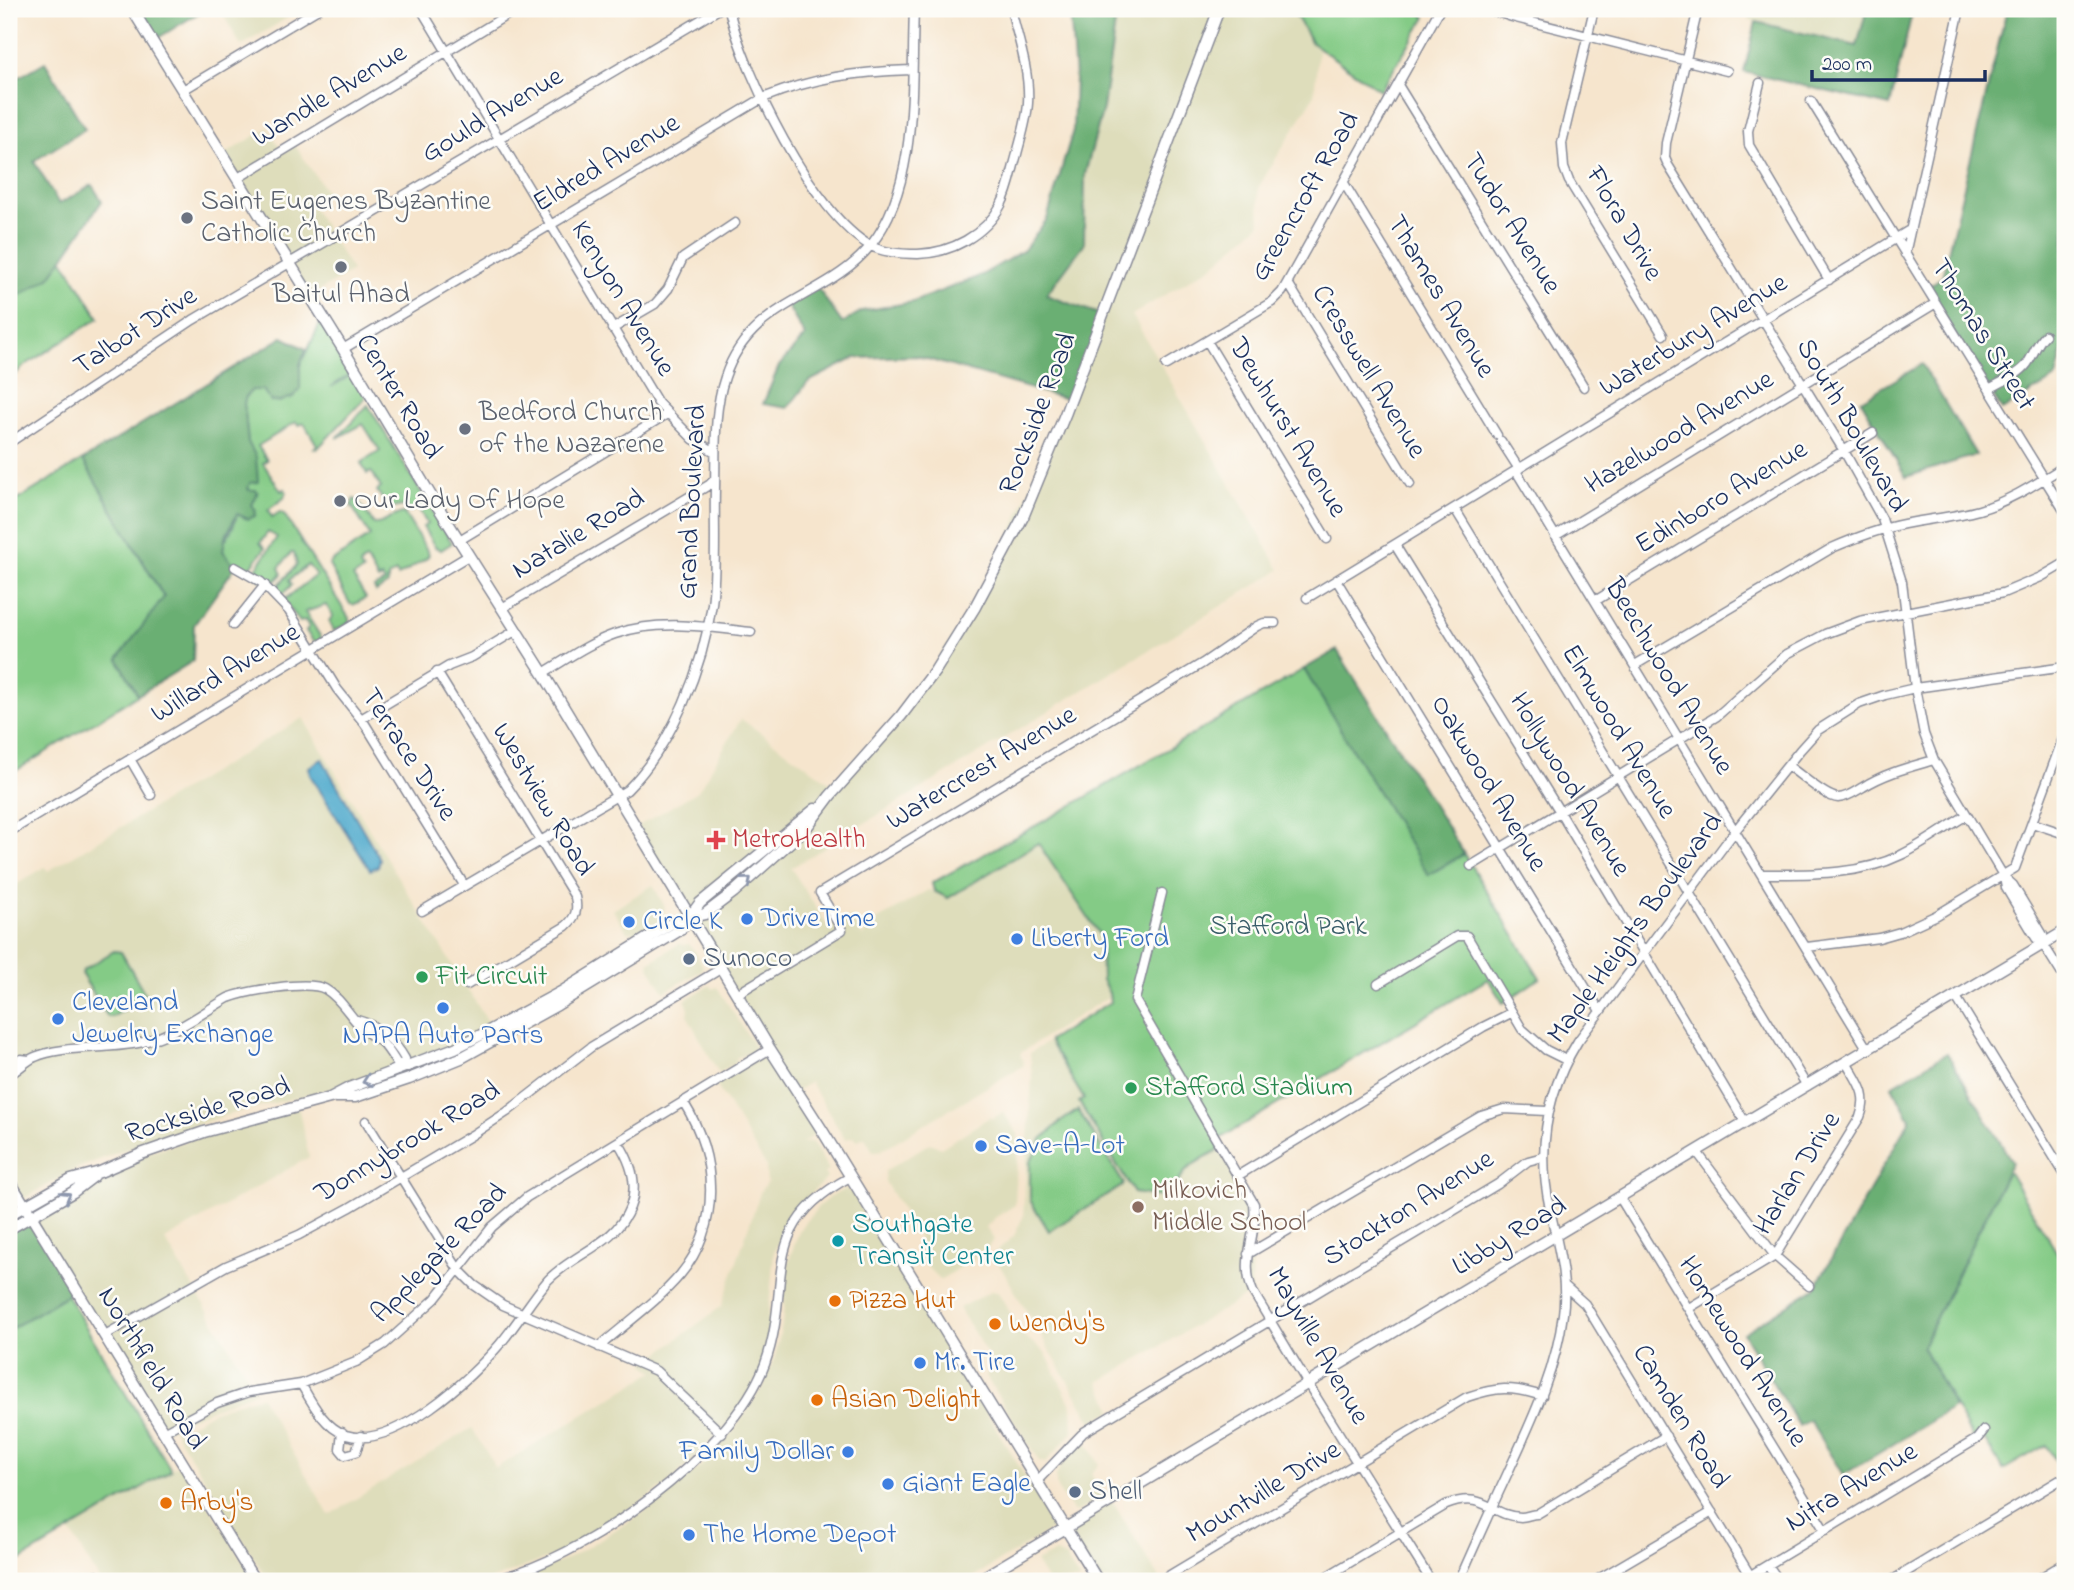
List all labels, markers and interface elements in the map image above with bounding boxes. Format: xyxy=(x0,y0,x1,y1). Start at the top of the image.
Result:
street label: Wandle Avenue xyxy=(245,33,416,158)
scale bar xyxy=(1812,38,1985,82)
text: 200 m xyxy=(1822,50,1872,80)
street label: Gould Avenue xyxy=(414,57,572,175)
street label: Eldred Avenue xyxy=(526,104,689,224)
street label: Greencroft Road xyxy=(1241,104,1371,290)
street label: Tudor Avenue xyxy=(1451,145,1571,303)
street label: Flora Drive xyxy=(1573,158,1673,289)
place label: Saint Eugenes Byzantine Catholic Church xyxy=(201,182,491,255)
street label: Thames Avenue xyxy=(1375,208,1505,387)
marker: Saint Eugenes Byzantine Catholic Church xyxy=(179,210,195,226)
street label: Kenyon Avenue xyxy=(559,213,685,385)
street label: Thomas Street xyxy=(1919,251,2045,419)
marker: Baitul Ahad xyxy=(333,259,349,275)
street label: Waterbury Avenue xyxy=(1592,263,1796,408)
place label: Baitul Ahad xyxy=(271,275,410,316)
street label: Talbot Drive xyxy=(66,276,206,387)
street label: Cresswell Avenue xyxy=(1300,277,1436,467)
street label: Center Road xyxy=(344,326,452,468)
street label: Rockside Road xyxy=(989,327,1089,501)
street label: Dewhurst Avenue xyxy=(1217,329,1357,526)
street label: South Boulevard xyxy=(1784,331,1918,521)
street label: Hazelwood Avenue xyxy=(1578,360,1783,506)
place label: Bedford Church of the Nazarene xyxy=(478,393,665,466)
street label: Grand Boulevard xyxy=(667,403,719,600)
marker: Bedford Church of the Nazarene xyxy=(457,421,473,437)
street label: Edinboro Avenue xyxy=(1628,430,1816,566)
street label: Natalie Road xyxy=(505,479,654,591)
place label: Our Lady Of Hope xyxy=(354,481,565,522)
marker: Our Lady Of Hope xyxy=(332,493,348,509)
street label: Beechwood Avenue xyxy=(1592,570,1743,784)
street label: Willard Avenue xyxy=(144,613,309,735)
street label: Elmwood Avenue xyxy=(1550,637,1687,827)
street label: Terrace Drive xyxy=(350,680,467,830)
street label: Hollywood Avenue xyxy=(1498,685,1641,885)
street label: Oakwood Avenue xyxy=(1419,688,1557,880)
street label: Watercrest Avenue xyxy=(879,696,1085,842)
street label: Westview Road xyxy=(480,715,604,885)
street label: Maple Heights Boulevard xyxy=(1538,805,1734,1053)
place label: MetroHealth xyxy=(732,820,866,861)
marker: MetroHealth xyxy=(706,830,726,850)
one-way arrow xyxy=(739,877,752,889)
place label: DriveTime xyxy=(760,899,875,940)
place label: Circle K xyxy=(643,902,723,943)
park label: Stafford Park xyxy=(1209,907,1367,948)
marker: DriveTime xyxy=(739,911,755,927)
marker: Circle K xyxy=(621,914,637,930)
place label: Liberty Ford xyxy=(1031,919,1169,960)
marker: Liberty Ford xyxy=(1009,931,1025,947)
place label: Sunoco xyxy=(703,939,792,980)
marker: Sunoco xyxy=(681,951,697,967)
place label: Fit Circuit xyxy=(435,957,548,998)
marker: Fit Circuit xyxy=(414,969,430,985)
place label: Cleveland Jewelry Exchange xyxy=(72,983,274,1056)
marker: NAPA Auto Parts xyxy=(435,1000,451,1016)
marker: Cleveland Jewelry Exchange xyxy=(50,1011,66,1027)
place label: NAPA Auto Parts xyxy=(342,1016,544,1057)
street label: Rockside Road xyxy=(121,1066,296,1155)
place label: Stafford Stadium xyxy=(1145,1068,1353,1109)
street label: Donnybrook Road xyxy=(306,1071,509,1215)
one-way arrow xyxy=(361,1073,373,1087)
marker: Stafford Stadium xyxy=(1123,1080,1139,1096)
street label: Harlan Drive xyxy=(1744,1104,1852,1244)
place label: Save-A-Lot xyxy=(995,1126,1125,1167)
marker: Save-A-Lot xyxy=(973,1138,989,1154)
street label: Stockton Avenue xyxy=(1315,1140,1503,1278)
place label: Milkovich Middle School xyxy=(1152,1171,1306,1244)
street label: Applegate Road xyxy=(362,1174,518,1334)
street label: Libby Road xyxy=(1445,1186,1575,1287)
one-way arrow xyxy=(59,1191,72,1204)
marker: Milkovich Middle School xyxy=(1130,1199,1146,1215)
place label: Southgate Transit Center xyxy=(852,1205,1014,1278)
marker: Southgate Transit Center xyxy=(830,1233,846,1249)
street label: Homewood Avenue xyxy=(1667,1248,1818,1456)
street label: Mayville Avenue xyxy=(1255,1259,1379,1433)
street label: Northfield Road xyxy=(86,1280,216,1459)
place label: Pizza Hut xyxy=(849,1281,956,1322)
marker: Pizza Hut xyxy=(827,1293,843,1309)
place label: Wendy's xyxy=(1009,1304,1106,1345)
marker: Wendy's xyxy=(987,1316,1003,1332)
street label: Camden Road xyxy=(1621,1337,1739,1497)
place label: Mr. Tire xyxy=(934,1343,1015,1384)
marker: Mr. Tire xyxy=(912,1355,928,1371)
place label: Asian Delight xyxy=(831,1380,981,1421)
marker: Asian Delight xyxy=(809,1392,825,1408)
street label: Mountville Drive xyxy=(1179,1430,1350,1555)
place label: Family Dollar xyxy=(678,1432,834,1473)
street label: Nitra Avenue xyxy=(1778,1432,1926,1544)
marker: Family Dollar xyxy=(840,1444,856,1460)
place label: Giant Eagle xyxy=(902,1464,1031,1505)
place label: Shell xyxy=(1089,1472,1142,1513)
marker: Giant Eagle xyxy=(880,1476,896,1492)
place label: Arby's xyxy=(180,1483,253,1524)
marker: Shell xyxy=(1067,1484,1083,1500)
marker: Arby's xyxy=(158,1495,174,1511)
place label: The Home Depot xyxy=(703,1515,896,1556)
marker: The Home Depot xyxy=(681,1527,697,1543)

